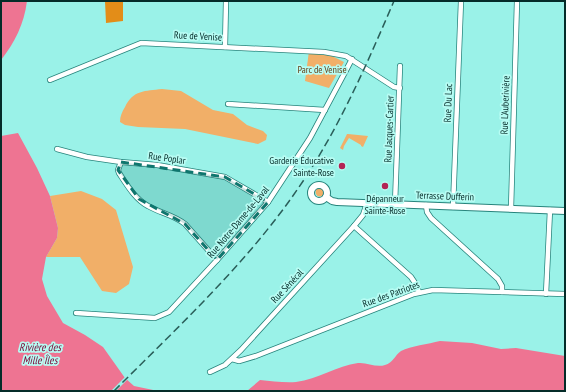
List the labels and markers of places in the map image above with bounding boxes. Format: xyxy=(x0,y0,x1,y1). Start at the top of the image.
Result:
place label: Garderie Éducative Sainte-Rose xyxy=(269,154,334,179)
marker: Garderie Éducative Sainte-Rose xyxy=(337,161,347,171)
marker: Dépanneur Sainte-Rose xyxy=(380,181,390,191)
place label: Dépanneur Sainte-Rose xyxy=(365,192,405,217)

